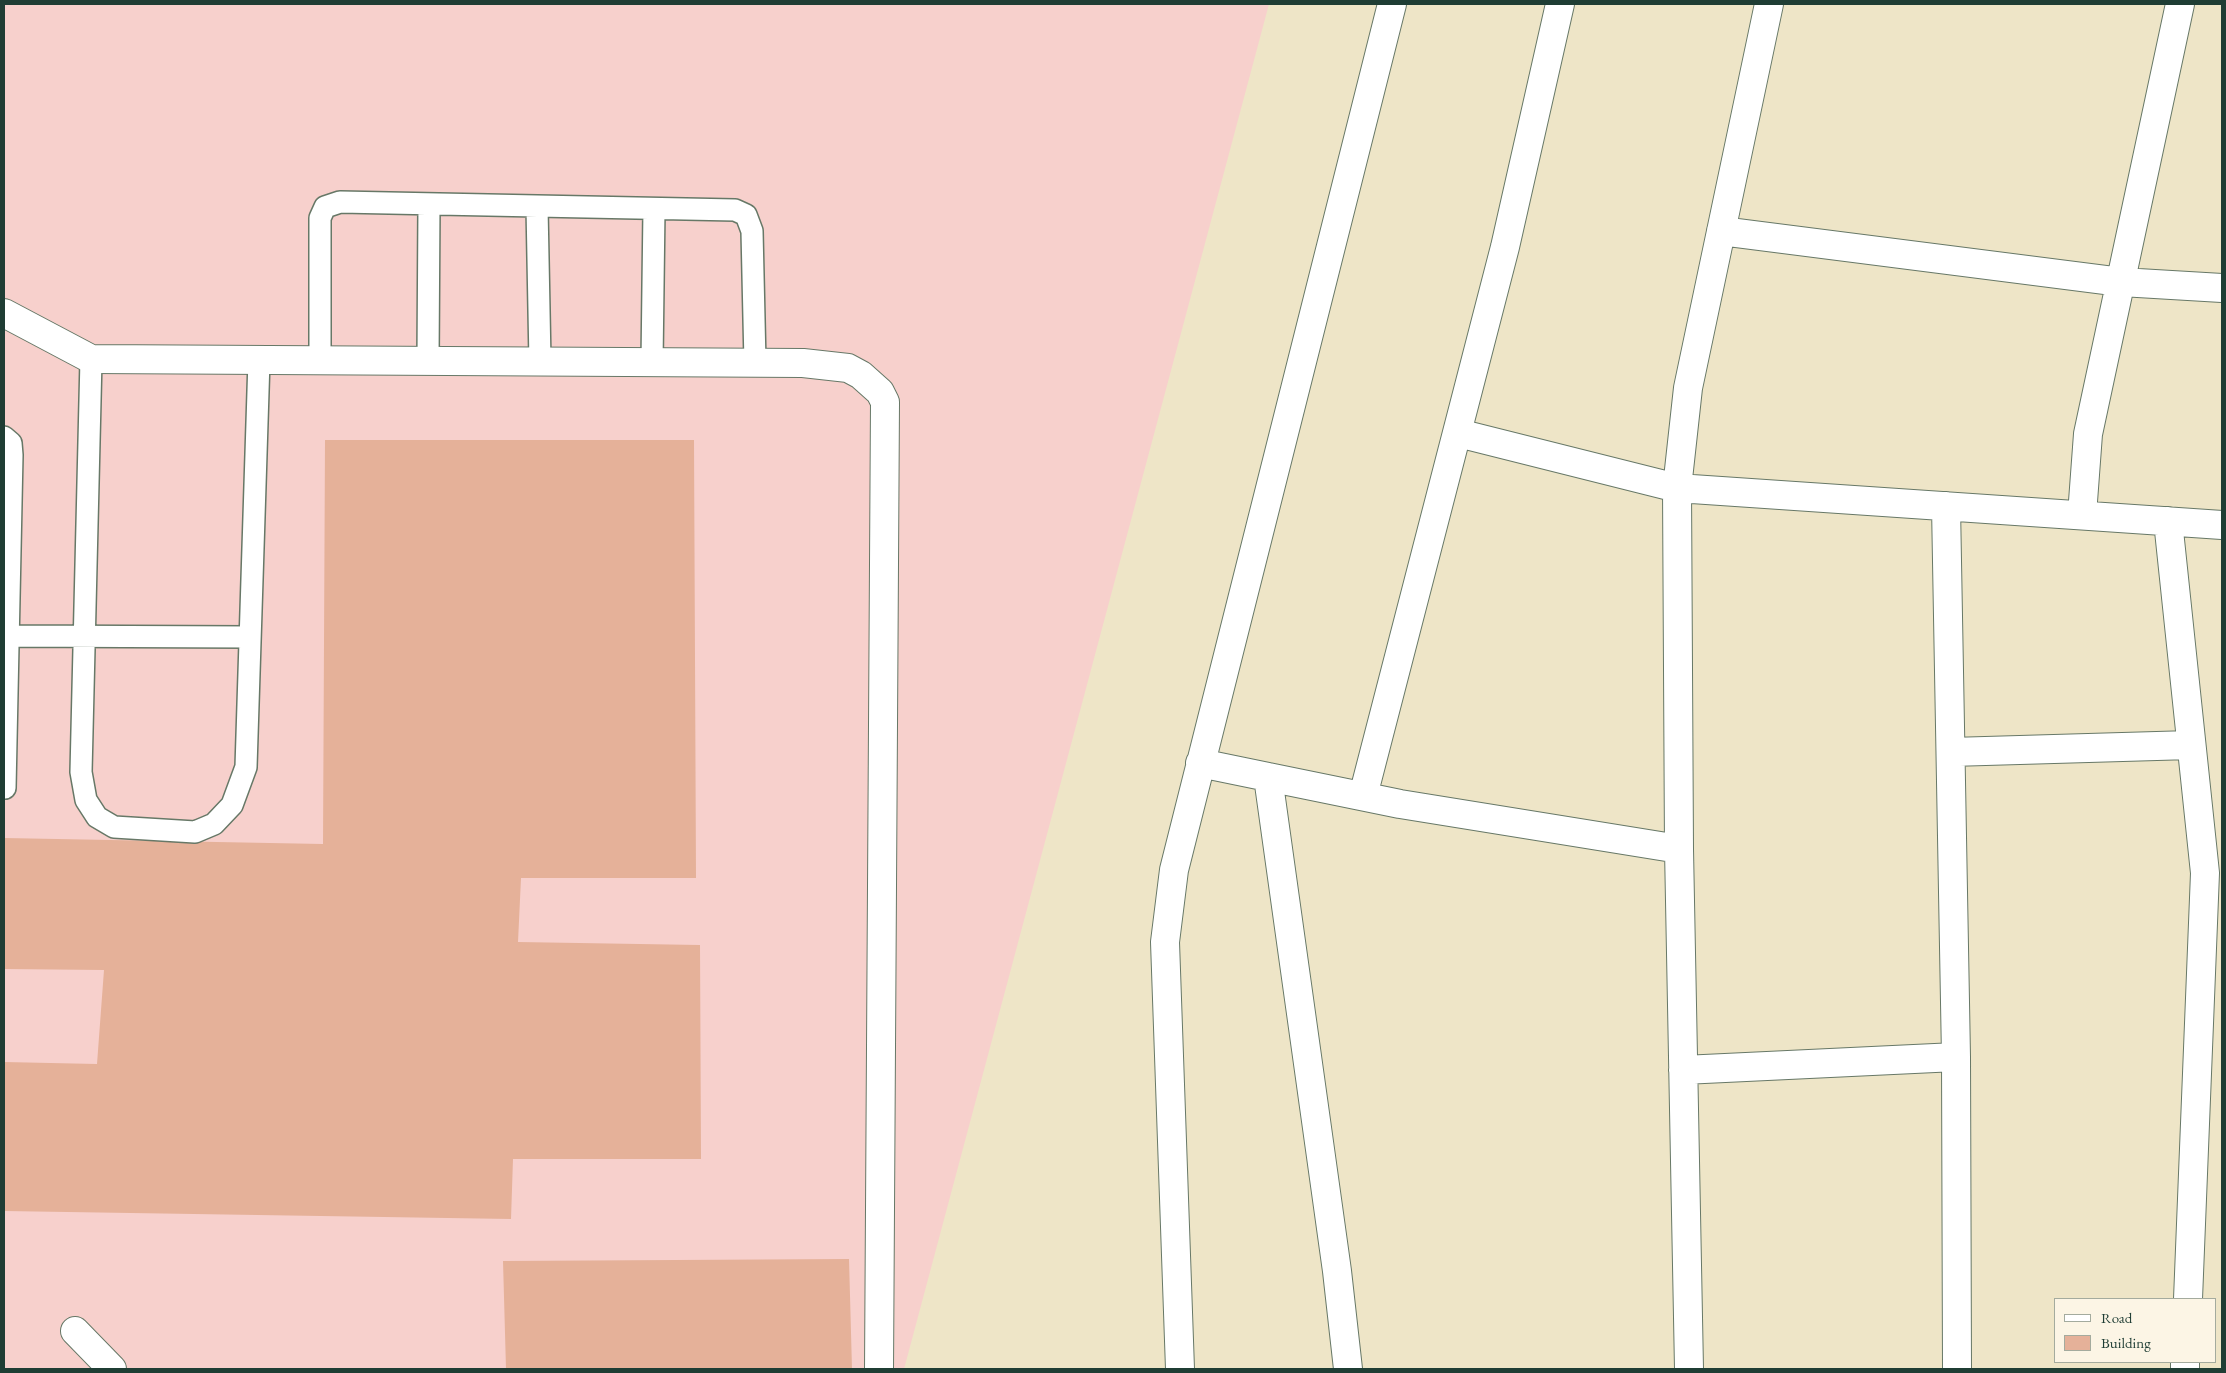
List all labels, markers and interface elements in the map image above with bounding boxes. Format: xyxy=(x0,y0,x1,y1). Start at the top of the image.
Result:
legend xyxy=(2054,1298,2216,1363)
text: Road xyxy=(2101,1308,2132,1327)
text: Building xyxy=(2101,1333,2151,1352)

